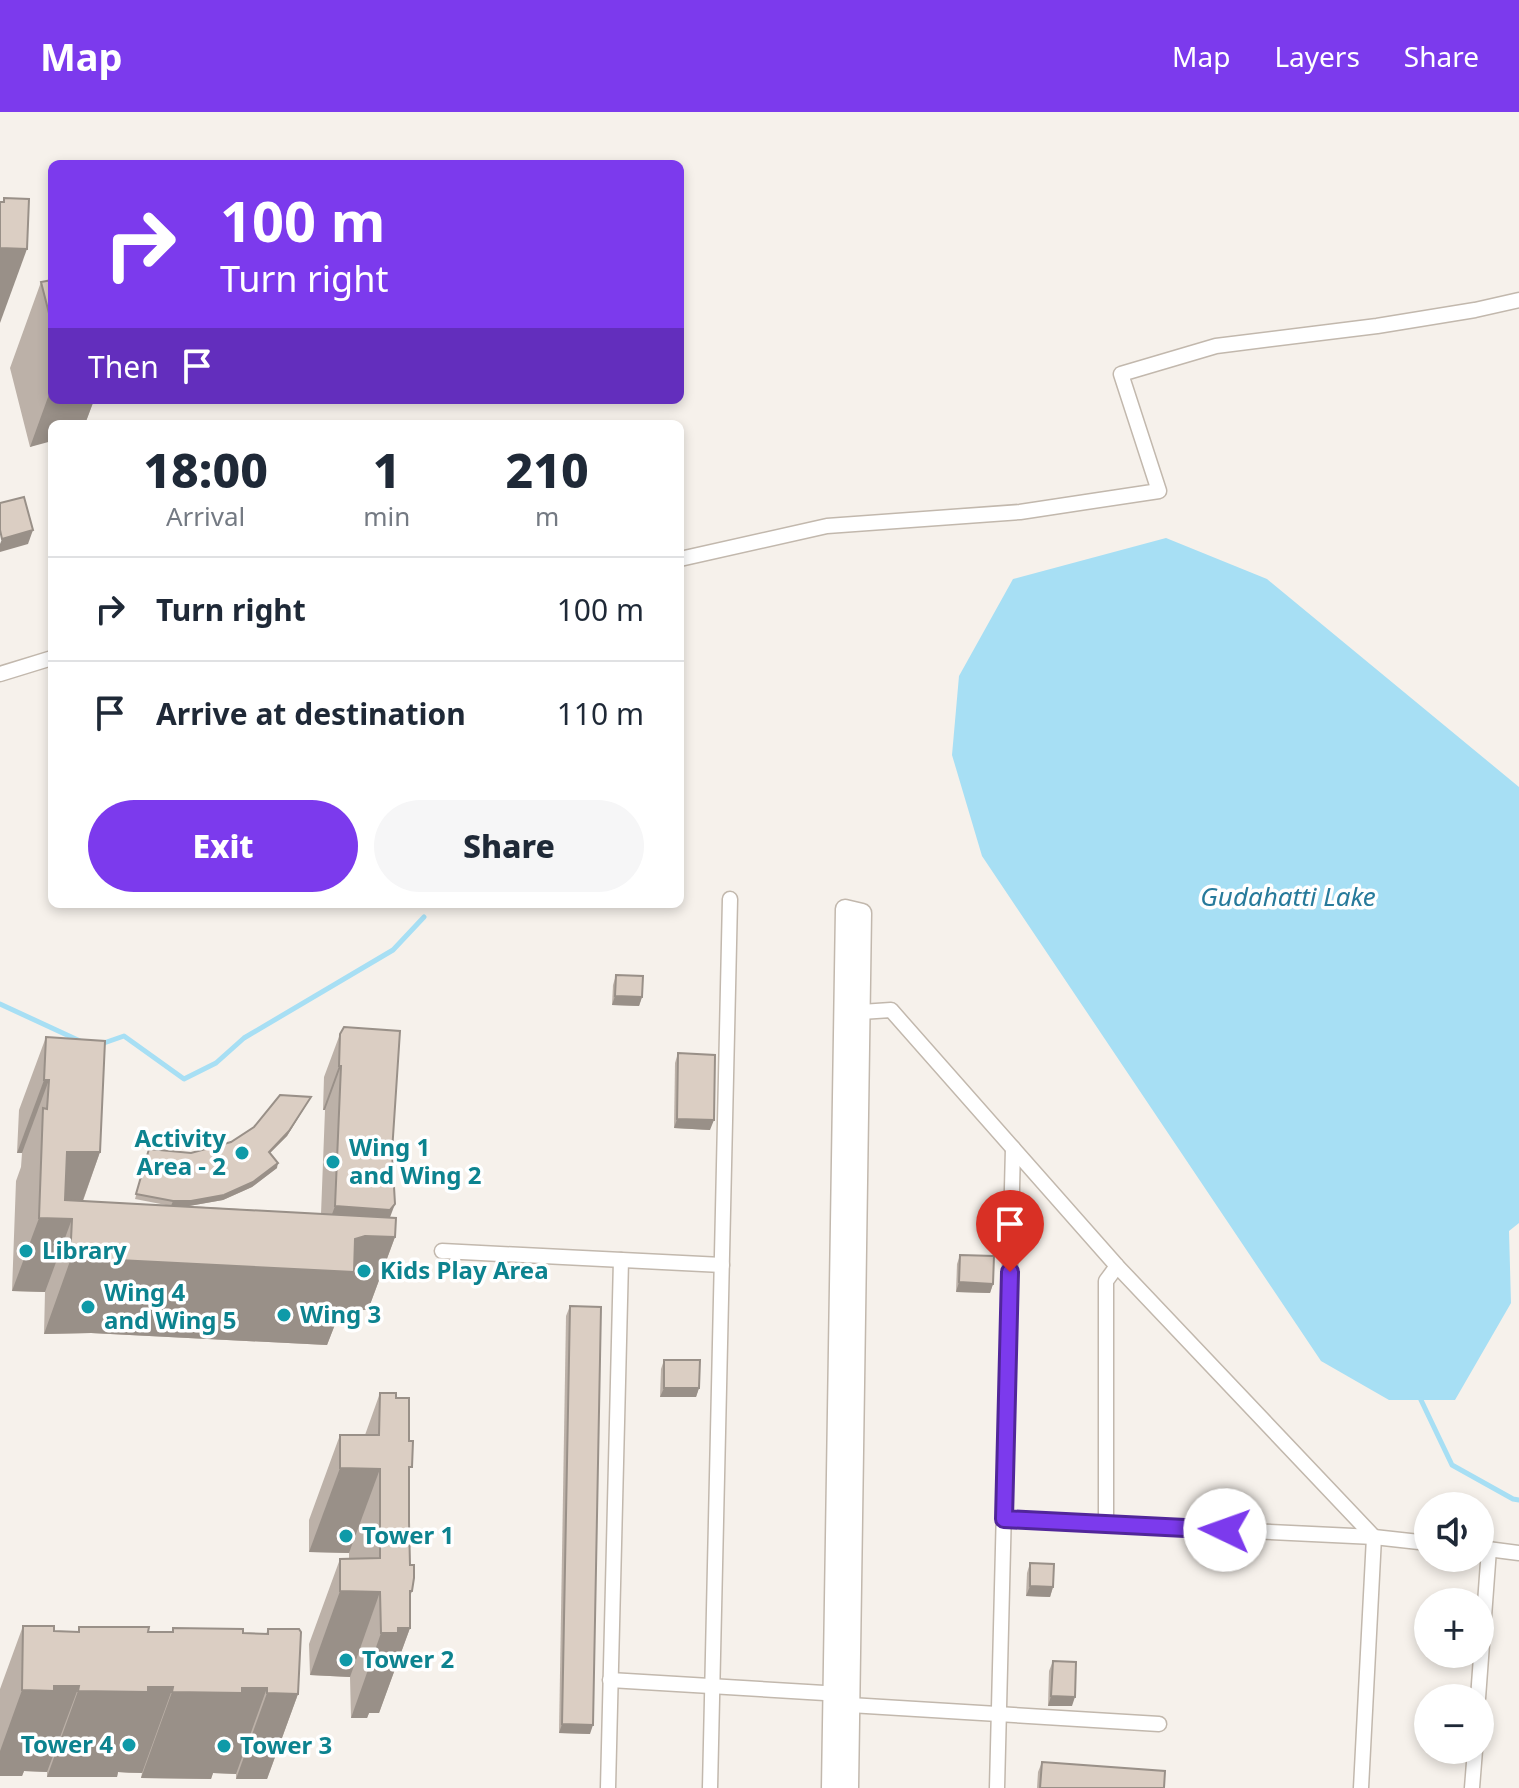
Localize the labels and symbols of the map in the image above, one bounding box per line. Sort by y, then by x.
water label: Gudahatti Lake [1200,878,1376,914]
place label: Activity Area - 2 [134,1121,226,1182]
place label: Wing 1 and Wing 2 [349,1130,482,1191]
marker: Activity Area - 2 [233,1144,251,1162]
marker: Wing 1 and Wing 2 [324,1153,342,1171]
pin [976,1190,1044,1272]
place label: Library [42,1233,127,1266]
marker: Library [17,1242,35,1260]
place label: Kids Play Area [380,1253,549,1286]
marker: Kids Play Area [355,1262,373,1280]
place label: Wing 4 and Wing 5 [104,1275,237,1336]
place label: Wing 3 [300,1297,381,1330]
marker: Wing 4 and Wing 5 [79,1298,97,1316]
marker: Wing 3 [275,1306,293,1324]
position arrow [1183,1488,1267,1572]
place label: Tower 1 [362,1518,454,1551]
marker: Tower 1 [337,1527,355,1545]
place label: Tower 2 [362,1642,454,1675]
marker: Tower 2 [337,1651,355,1669]
place label: Tower 4 [21,1727,113,1760]
place label: Tower 3 [240,1728,332,1761]
marker: Tower 4 [120,1736,138,1754]
marker: Tower 3 [215,1737,233,1755]

